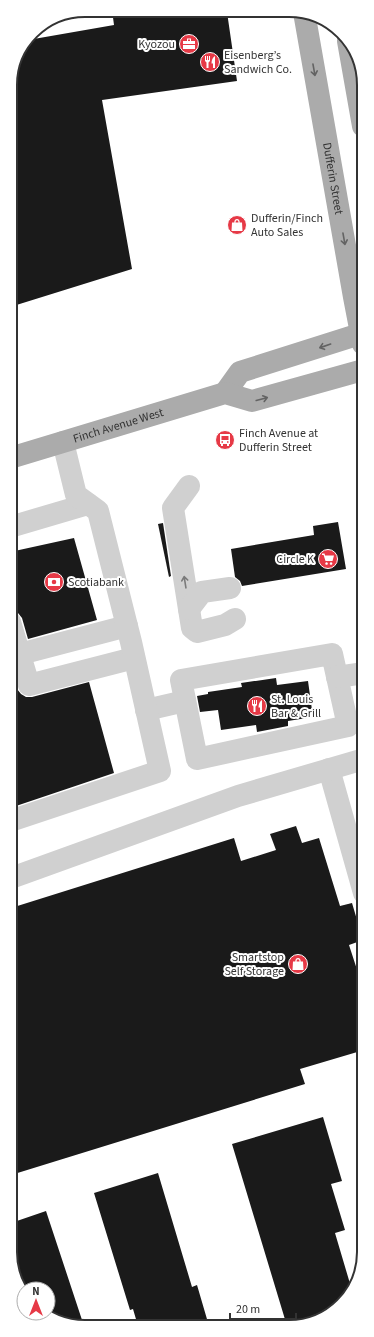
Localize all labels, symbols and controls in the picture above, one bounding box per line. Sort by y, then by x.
office icon: Kyozou [178,33,200,55]
place label: Kyozou [138,36,175,53]
place label: Eisenberg’s Sandwich Co. [224,47,292,78]
restaurant icon: Eisenberg’s Sandwich Co. [199,51,221,73]
one-way arrow [310,63,318,76]
street label: Dufferin Street [319,141,348,216]
place label: Dufferin/Finch Auto Sales [251,210,323,241]
shop icon: Dufferin/Finch Auto Sales [226,214,248,236]
one-way arrow [340,233,348,246]
one-way arrow [318,343,331,350]
one-way arrow [256,394,269,402]
street label: Finch Avenue West [71,404,165,447]
place label: Finch Avenue at Dufferin Street [239,425,318,456]
bus stop icon: Finch Avenue at Dufferin Street [214,429,236,451]
supermarket icon: Circle K [317,548,339,570]
place label: Circle K [276,551,314,568]
bank icon: Scotiabank [43,571,65,593]
place label: Scotiabank [68,574,124,591]
one-way arrow [180,575,188,588]
place label: St. Louis Bar & Grill [271,691,321,722]
restaurant icon: St. Louis Bar & Grill [246,695,268,717]
place label: Smartstop Self Storage [224,949,284,980]
shop icon: Smartstop Self Storage [287,953,309,975]
north arrow [16,1281,56,1321]
text: N [32,1284,40,1299]
scale bar [230,1295,296,1321]
text: 20 m [236,1301,260,1318]

